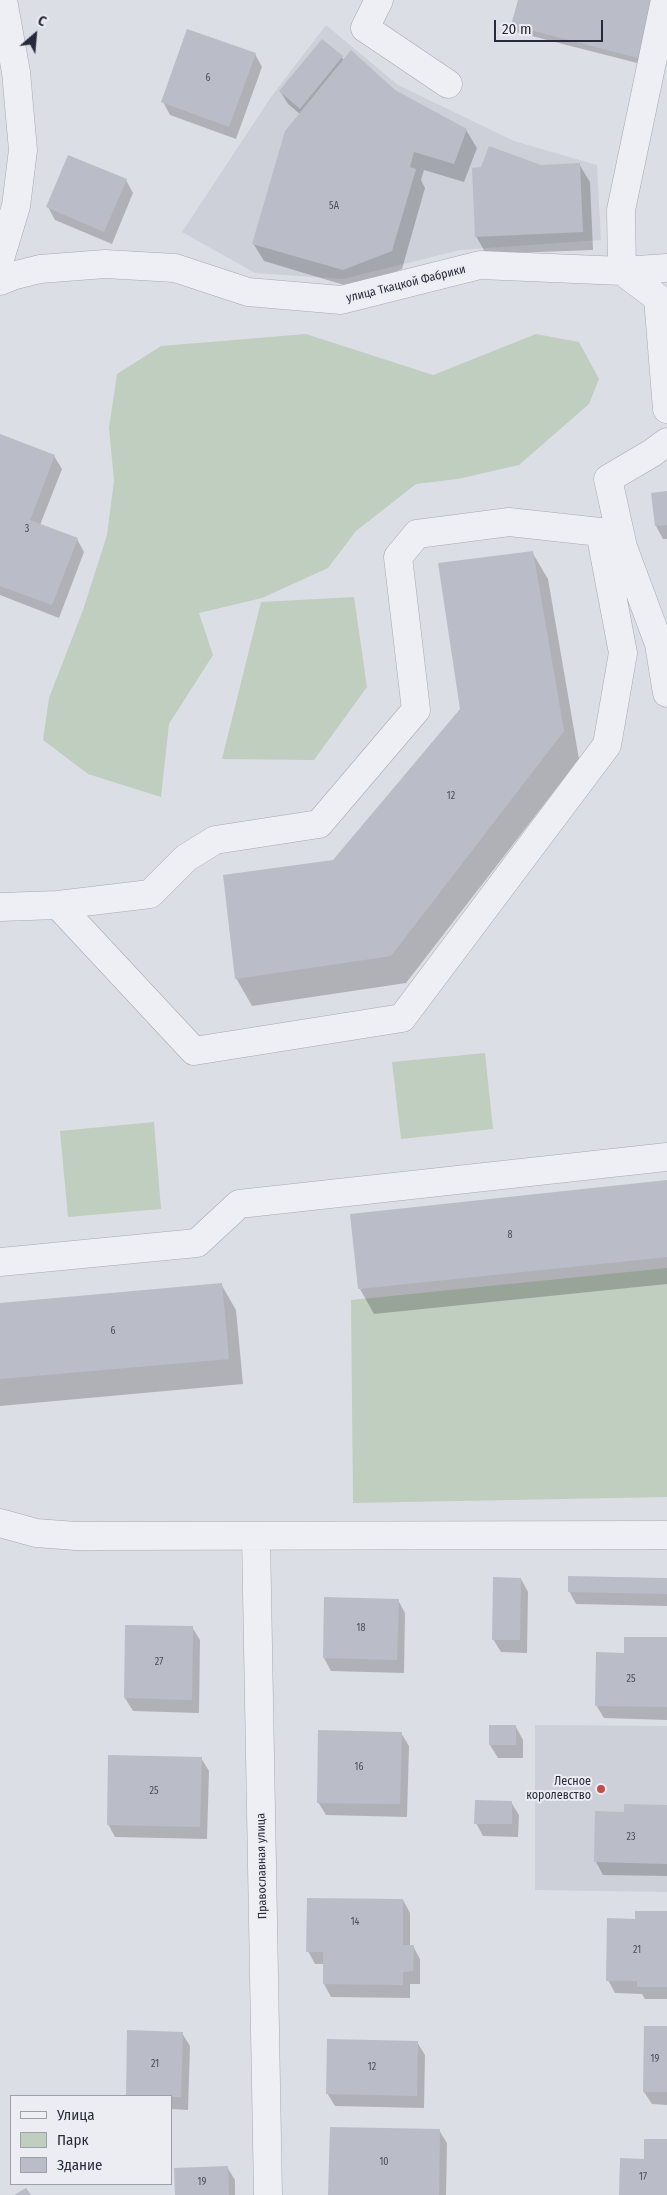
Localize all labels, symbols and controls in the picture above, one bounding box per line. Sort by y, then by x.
north arrow [10,10,60,60]
scale bar [497,10,606,42]
text: С [35,12,49,30]
text: 20 m [502,20,532,38]
house number: 6 [206,72,210,84]
house number: 5А [329,200,339,212]
street label: улица Ткацкой Фабрики [345,262,467,306]
house number: 3 [25,523,29,535]
house number: 12 [447,790,455,802]
house number: 8 [508,1229,512,1241]
house number: 6 [111,1325,115,1337]
house number: 18 [357,1622,365,1634]
house number: 27 [155,1656,163,1668]
house number: 25 [627,1673,635,1685]
house number: 16 [355,1761,363,1773]
place label: Лесное королевство [526,1775,591,1803]
marker: Лесное королевство [595,1783,607,1795]
house number: 25 [150,1785,158,1797]
street label: Православная улица [254,1813,270,1919]
house number: 23 [627,1831,635,1843]
house number: 14 [351,1916,359,1928]
house number: 21 [633,1944,641,1956]
house number: 19 [651,2053,659,2065]
house number: 21 [151,2058,159,2070]
house number: 12 [368,2061,376,2073]
legend [10,2095,172,2185]
text: Улица [57,2106,95,2124]
text: Парк [57,2131,88,2149]
text: Здание [57,2156,103,2174]
house number: 10 [379,2156,389,2168]
house number: 17 [639,2171,647,2183]
house number: 19 [198,2176,206,2188]

